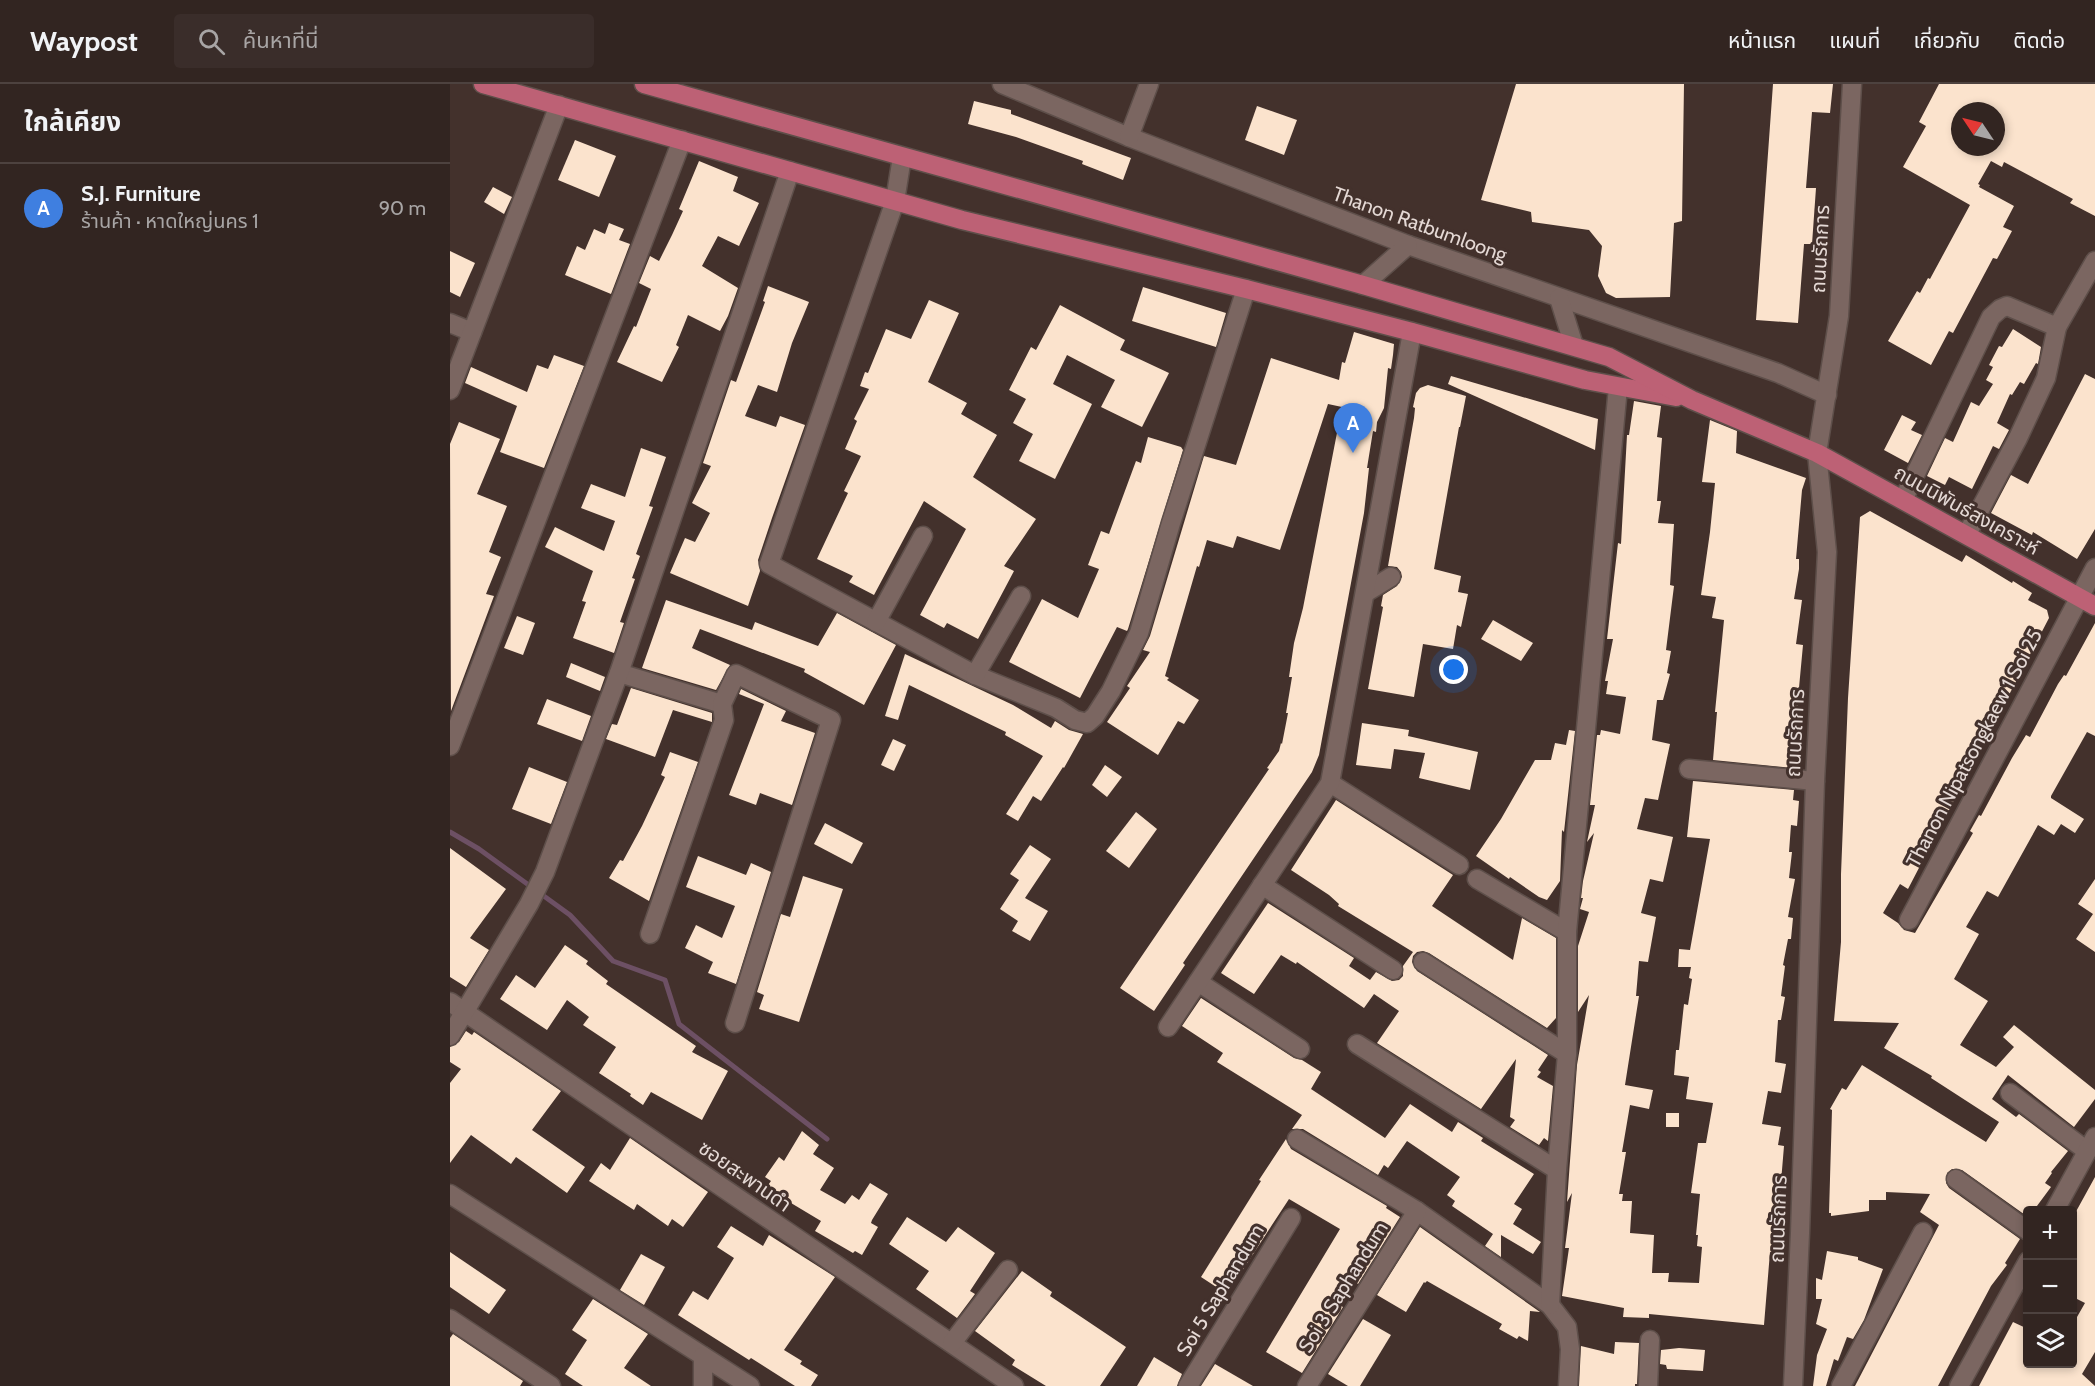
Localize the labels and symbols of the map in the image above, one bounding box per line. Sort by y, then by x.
north arrow [1951,102,2005,156]
street label: Thanon Ratbumloong [1330,181,1511,267]
street label: ถนนรัถการ [1806,204,1834,294]
pin: A [1334,404,1372,453]
street label: ถนนนิพันธ์สงเคราะห์ [1890,460,2044,560]
street label: Thanon Nipatsongkaew 1 Soi 25 [1901,625,2047,871]
your location [1439,655,1468,684]
street label: ถนนรัถการ [1781,688,1809,778]
street label: ซอยสะพานดำ [694,1135,796,1217]
street label: ถนนรัถการ [1764,1174,1792,1264]
street label: Soi 3 Saphandum [1293,1217,1393,1357]
street label: Soi 5 Saphandum [1171,1220,1269,1360]

